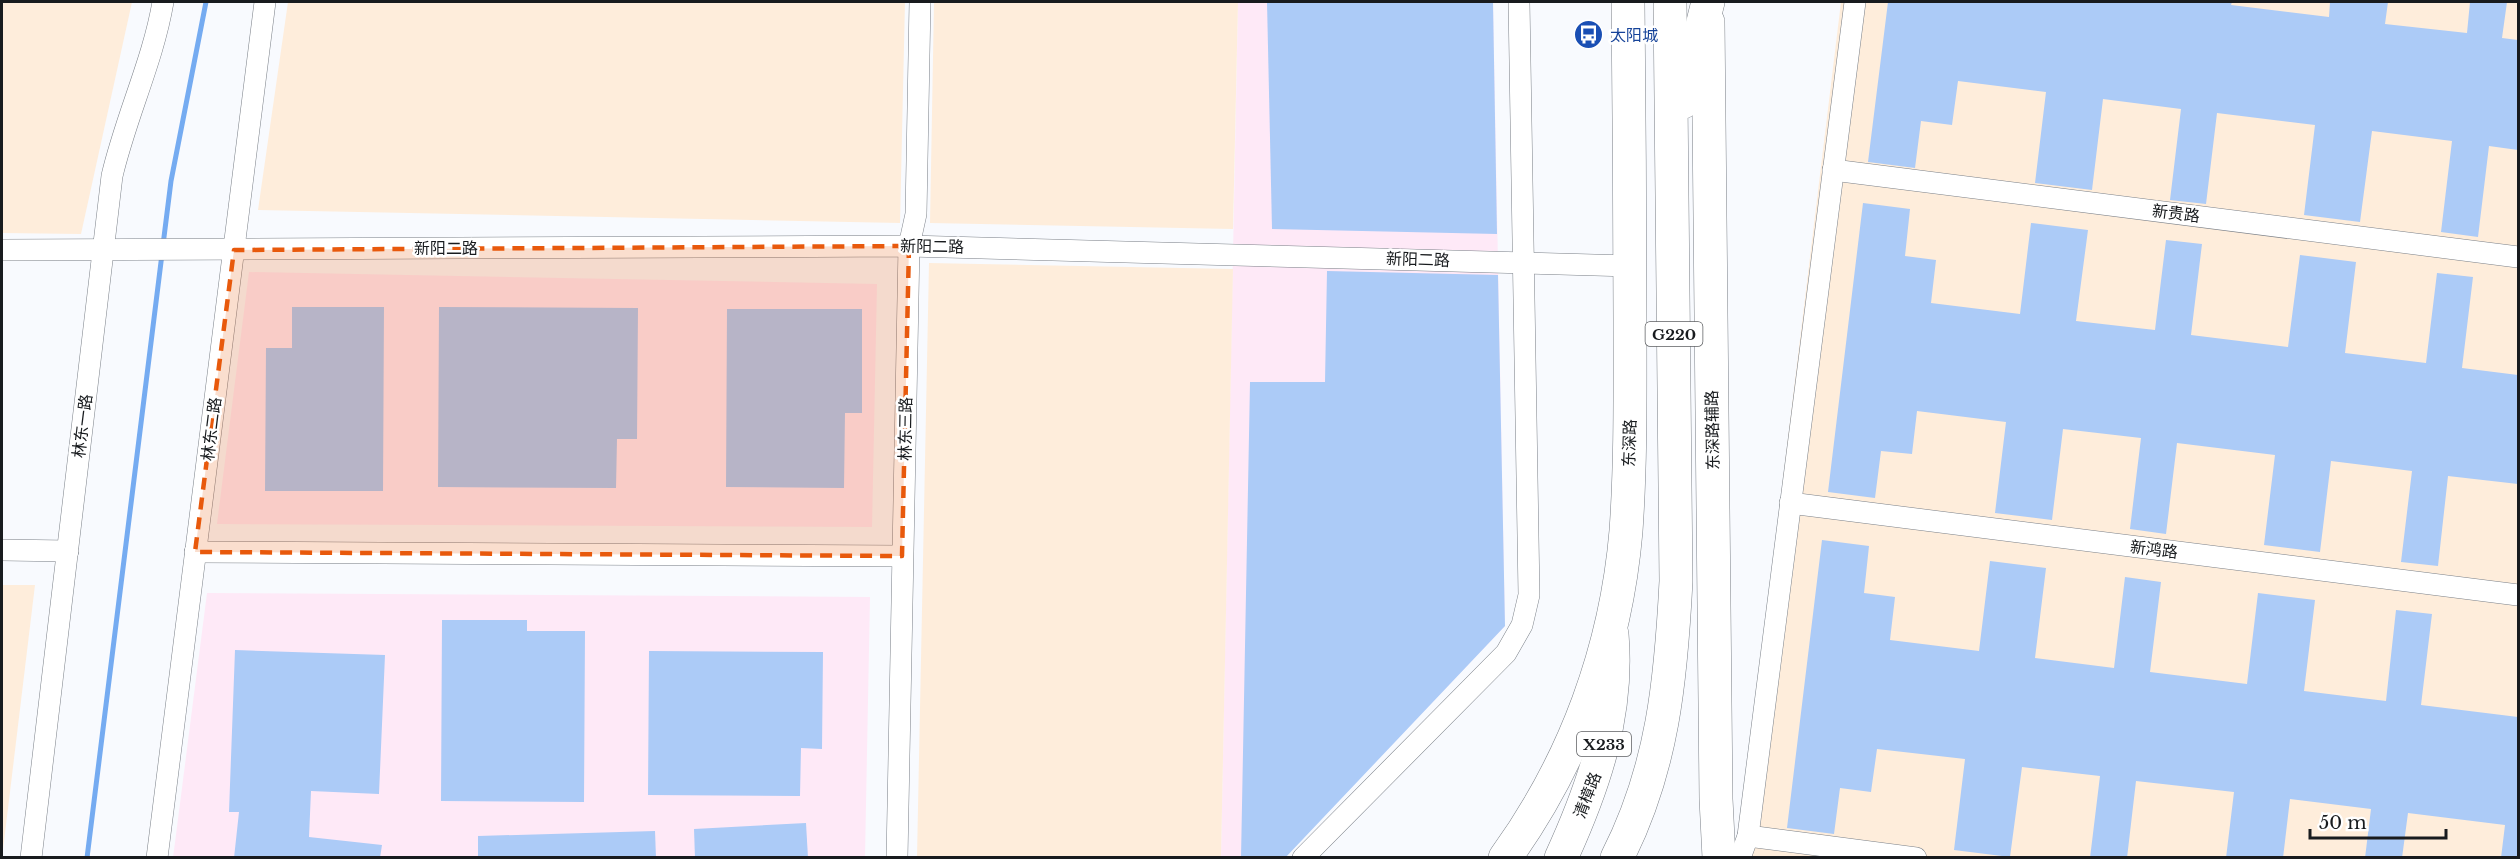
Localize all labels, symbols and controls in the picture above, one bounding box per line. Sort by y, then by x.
bus stop icon: 太阳城 [1573,19,1605,51]
place label: 太阳城 [1610,25,1658,45]
street label: 新贵路 [2151,200,2201,226]
street label: 新阳二路 [900,235,964,257]
street label: 新阳二路 [414,238,478,258]
street label: 新阳二路 [1386,248,1450,270]
road number: G220 [1646,322,1702,346]
street label: 东深路辅路 [1701,390,1723,470]
street label: 林东一路 [68,393,96,459]
street label: 林东二路 [197,396,225,462]
street label: 林东三路 [894,397,916,461]
street label: 东深路 [1618,419,1640,467]
street label: 新鸿路 [2129,536,2179,562]
road number: X233 [1577,732,1631,756]
street label: 清樟路 [1569,769,1605,821]
scale bar [2310,802,2446,840]
text: 50 m [2319,812,2367,834]

